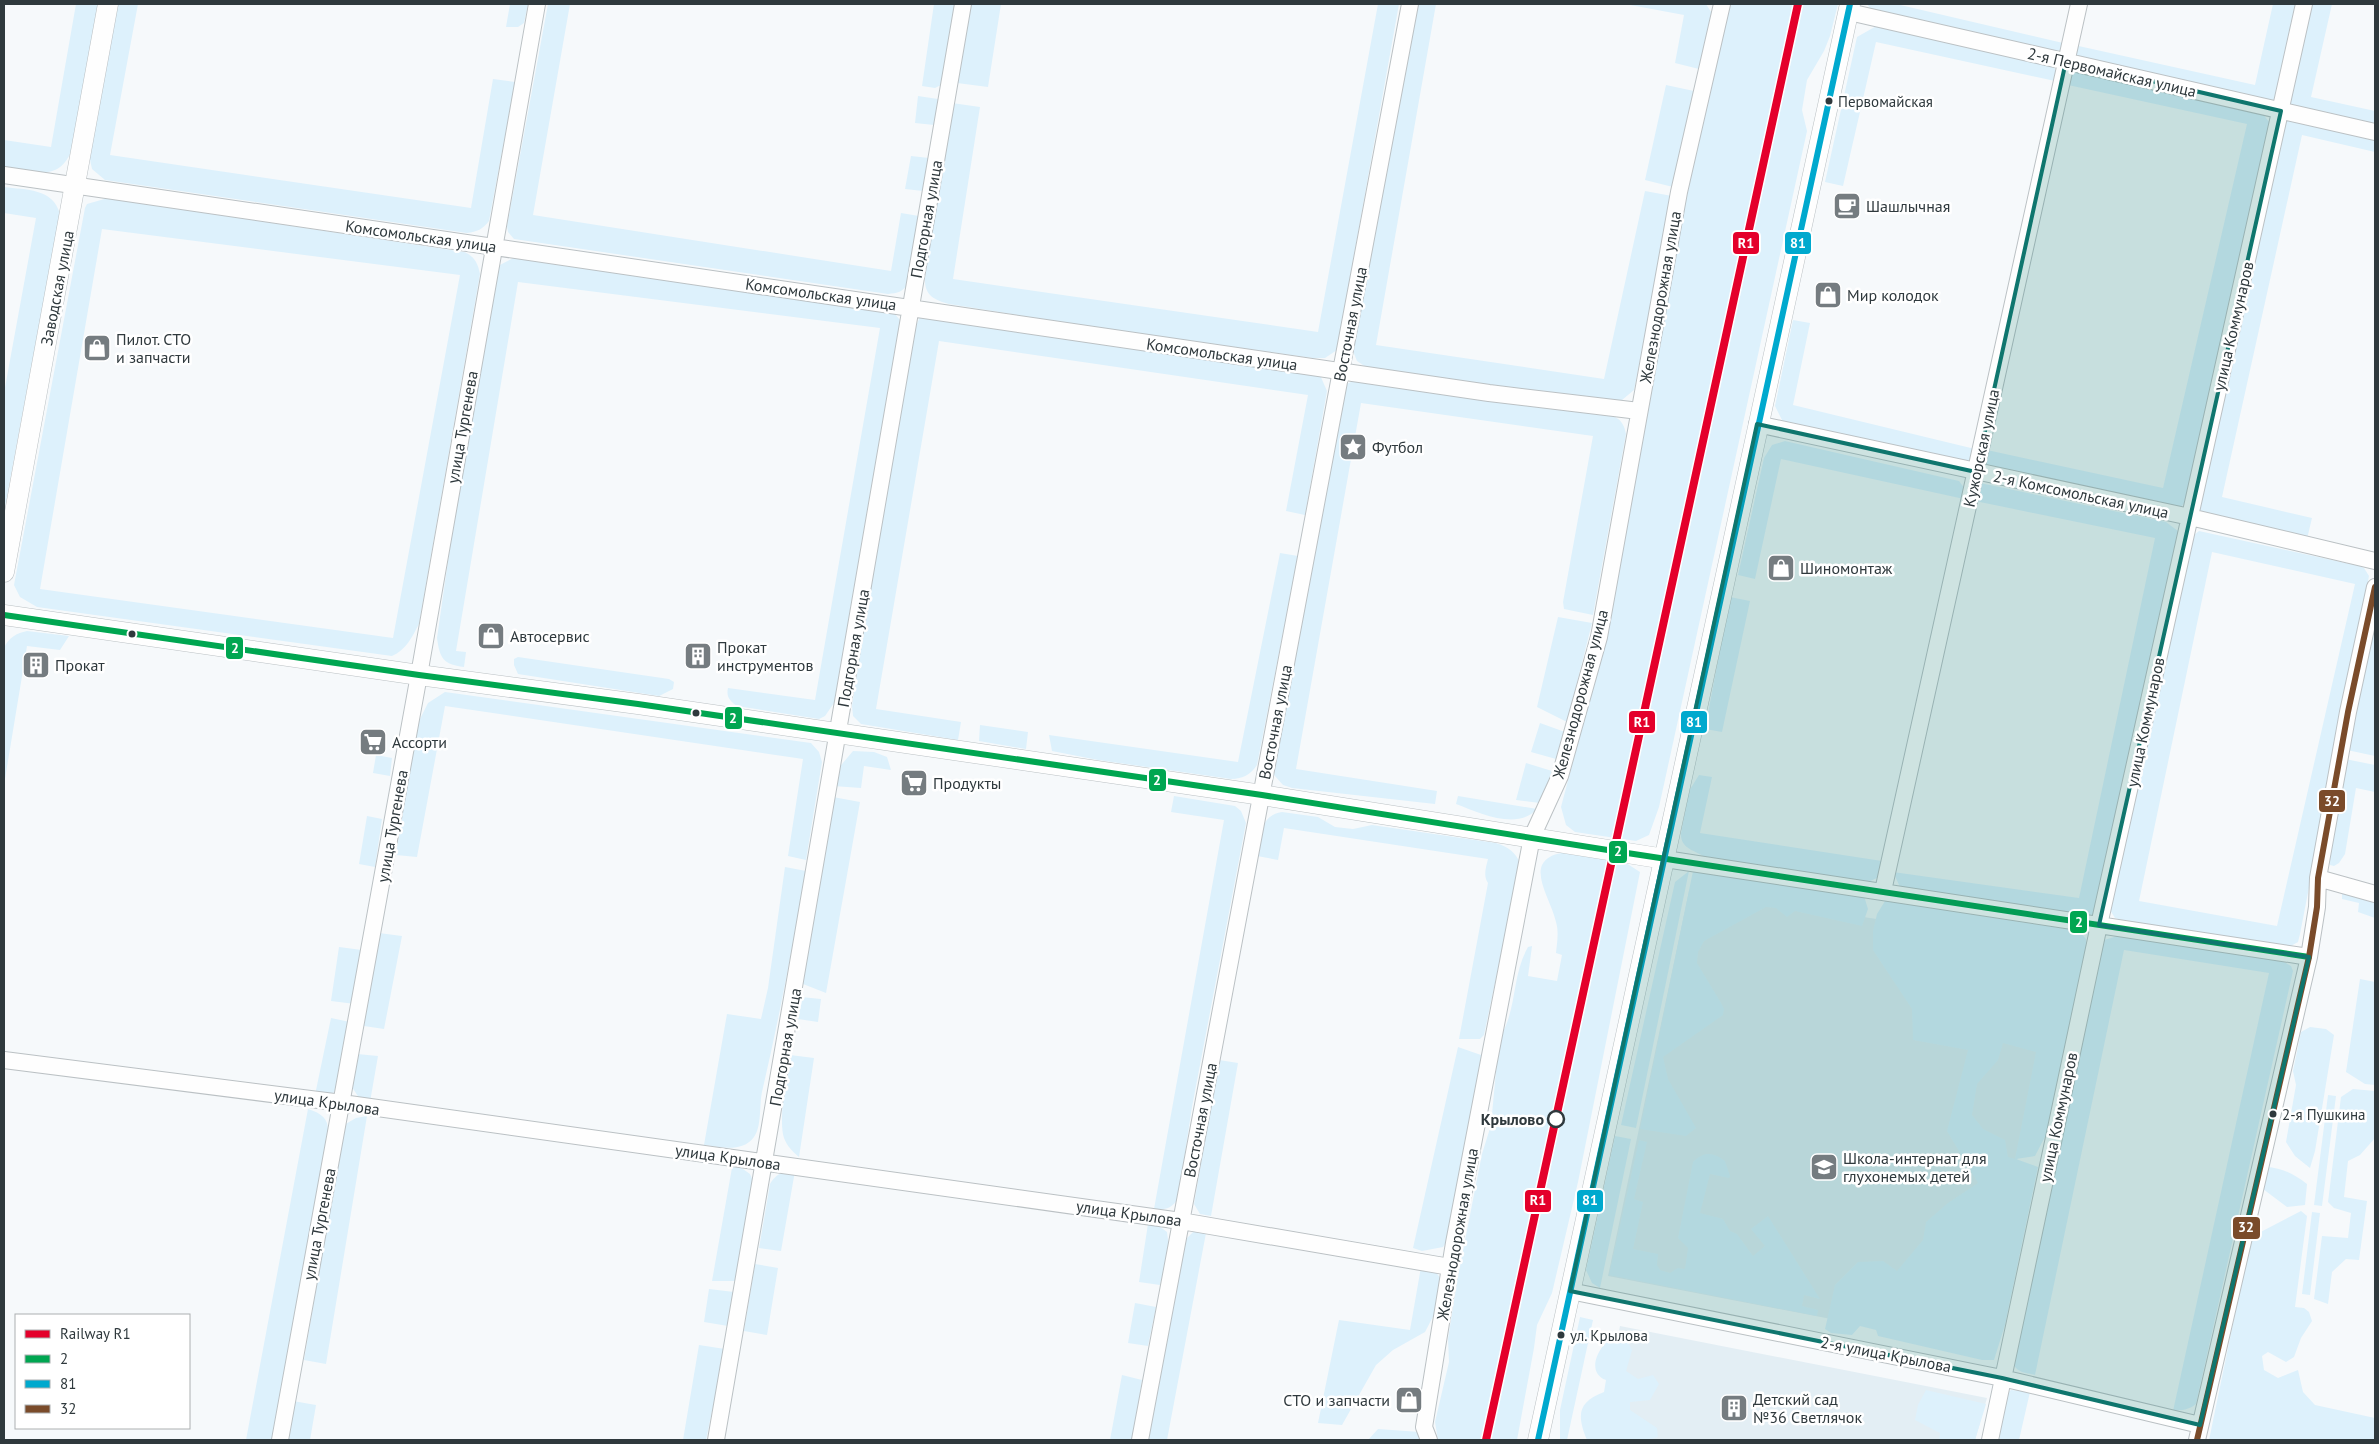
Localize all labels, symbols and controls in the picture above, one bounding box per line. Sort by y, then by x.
street label: 2-я Первомайская улица [2026,43,2198,101]
place label: Первомайская [1838,92,1933,111]
marker: Первомайская [1824,96,1834,106]
street label: Подгорная улица [906,158,946,280]
cafe icon: Шашлычная [1832,191,1862,221]
place label: Шашлычная [1866,196,1950,216]
street label: Железнодорожная улица [1635,209,1685,386]
street label: Комсомольская улица [344,215,498,257]
street label: Заводская улица [36,229,78,347]
line badge: R1 [1732,231,1760,255]
line badge: 81 [1784,231,1812,255]
text: R1 [1738,234,1754,252]
text: 81 [1790,234,1806,252]
street label: улица Коммунаров [2208,259,2258,393]
street label: Восточная улица [1329,265,1371,383]
street label: Комсомольская улица [744,273,898,315]
shop icon: Мир колодок [1813,280,1843,310]
place label: Мир колодок [1847,285,1939,305]
place label: Пилот. СТО и запчасти [116,329,191,367]
shop icon: Пилот. СТО и запчасти [82,333,112,363]
street label: Комсомольская улица [1145,333,1299,375]
street label: улица Тургенева [442,369,482,485]
street label: Кужорская улица [1959,387,2003,509]
place icon: Футбол [1338,432,1368,462]
place label: Футбол [1372,437,1423,457]
street label: 2-я Комсомольская улица [1991,466,2171,522]
shop icon: Шиномонтаж [1766,553,1796,583]
place label: Шиномонтаж [1800,558,1893,578]
street label: Подгорная улица [833,587,873,709]
street label: Железнодорожная улица [1547,607,1612,782]
shop icon: Автосервис [476,621,506,651]
place label: Автосервис [510,626,590,646]
unlabelled marker [127,629,137,639]
line badge: 2 [225,636,244,660]
place label: Прокат инструментов [717,637,813,675]
text: 2 [231,639,239,657]
building icon: Прокат инструментов [683,641,713,671]
building icon: Прокат [21,650,51,680]
place label: Прокат [55,655,105,675]
street label: улица Коммунаров [2121,655,2169,789]
street label: Восточная улица [1254,663,1296,781]
line badge: 2 [724,706,743,730]
unlabelled marker [691,708,701,718]
text: 2 [729,709,737,727]
line badge: R1 [1628,710,1656,734]
line badge: 81 [1680,710,1708,734]
text: R1 [1634,713,1650,731]
text: 81 [1686,713,1702,731]
supermarket icon: Ассорти [358,727,388,757]
place label: Ассорти [392,732,447,752]
street label: улица Тургенева [372,768,412,884]
supermarket icon: Продукты [899,768,929,798]
line badge: 2 [1148,768,1167,792]
text: 2 [1153,771,1161,789]
place label: Продукты [933,773,1001,793]
line badge: 32 [2318,789,2346,813]
text: 32 [2324,792,2340,810]
line badge: 2 [1608,840,1628,864]
text: 2 [1614,842,1622,860]
line badge: 2 [2069,910,2088,934]
text: 2 [2075,913,2083,931]
street label: Подгорная улица [765,986,805,1108]
street label: улица Коммунаров [2034,1050,2082,1184]
street label: Восточная улица [1179,1061,1221,1179]
street label: улица Крылова [273,1085,381,1119]
place label: 2-я Пушкина [2282,1105,2366,1124]
place label: Крылово [1481,1109,1544,1129]
marker: 2-я Пушкина [2268,1109,2278,1119]
marker: Крылово [1547,1110,1565,1128]
street label: улица Крылова [674,1140,782,1174]
street label: Железнодорожная улица [1432,1146,1482,1323]
place label: Школа-интернат для глухонемых детей [1843,1148,1987,1186]
school or university icon: Школа-интернат для глухонемых детей [1809,1152,1839,1182]
street label: улица Тургенева [298,1166,340,1282]
line badge: R1 [1524,1189,1552,1213]
line badge: 81 [1576,1189,1604,1213]
text: R1 [1530,1191,1546,1209]
text: 81 [1582,1191,1598,1209]
street label: улица Крылова [1075,1196,1183,1230]
line badge: 32 [2232,1216,2261,1240]
text: 32 [2238,1218,2254,1236]
legend [15,1314,190,1429]
text: Railway R1 [60,1324,131,1343]
place label: ул. Крылова [1570,1326,1648,1345]
marker: ул. Крылова [1556,1330,1566,1340]
street label: 2-я улица Крылова [1819,1332,1953,1376]
text: 2 [60,1349,68,1368]
text: 81 [60,1374,76,1393]
shop icon: СТО и запчасти [1394,1385,1424,1415]
place label: Детский сад №36 Светлячок [1753,1389,1862,1427]
place label: СТО и запчасти [1283,1390,1390,1410]
building icon: Детский сад №36 Светлячок [1719,1393,1749,1423]
text: 32 [60,1399,76,1418]

